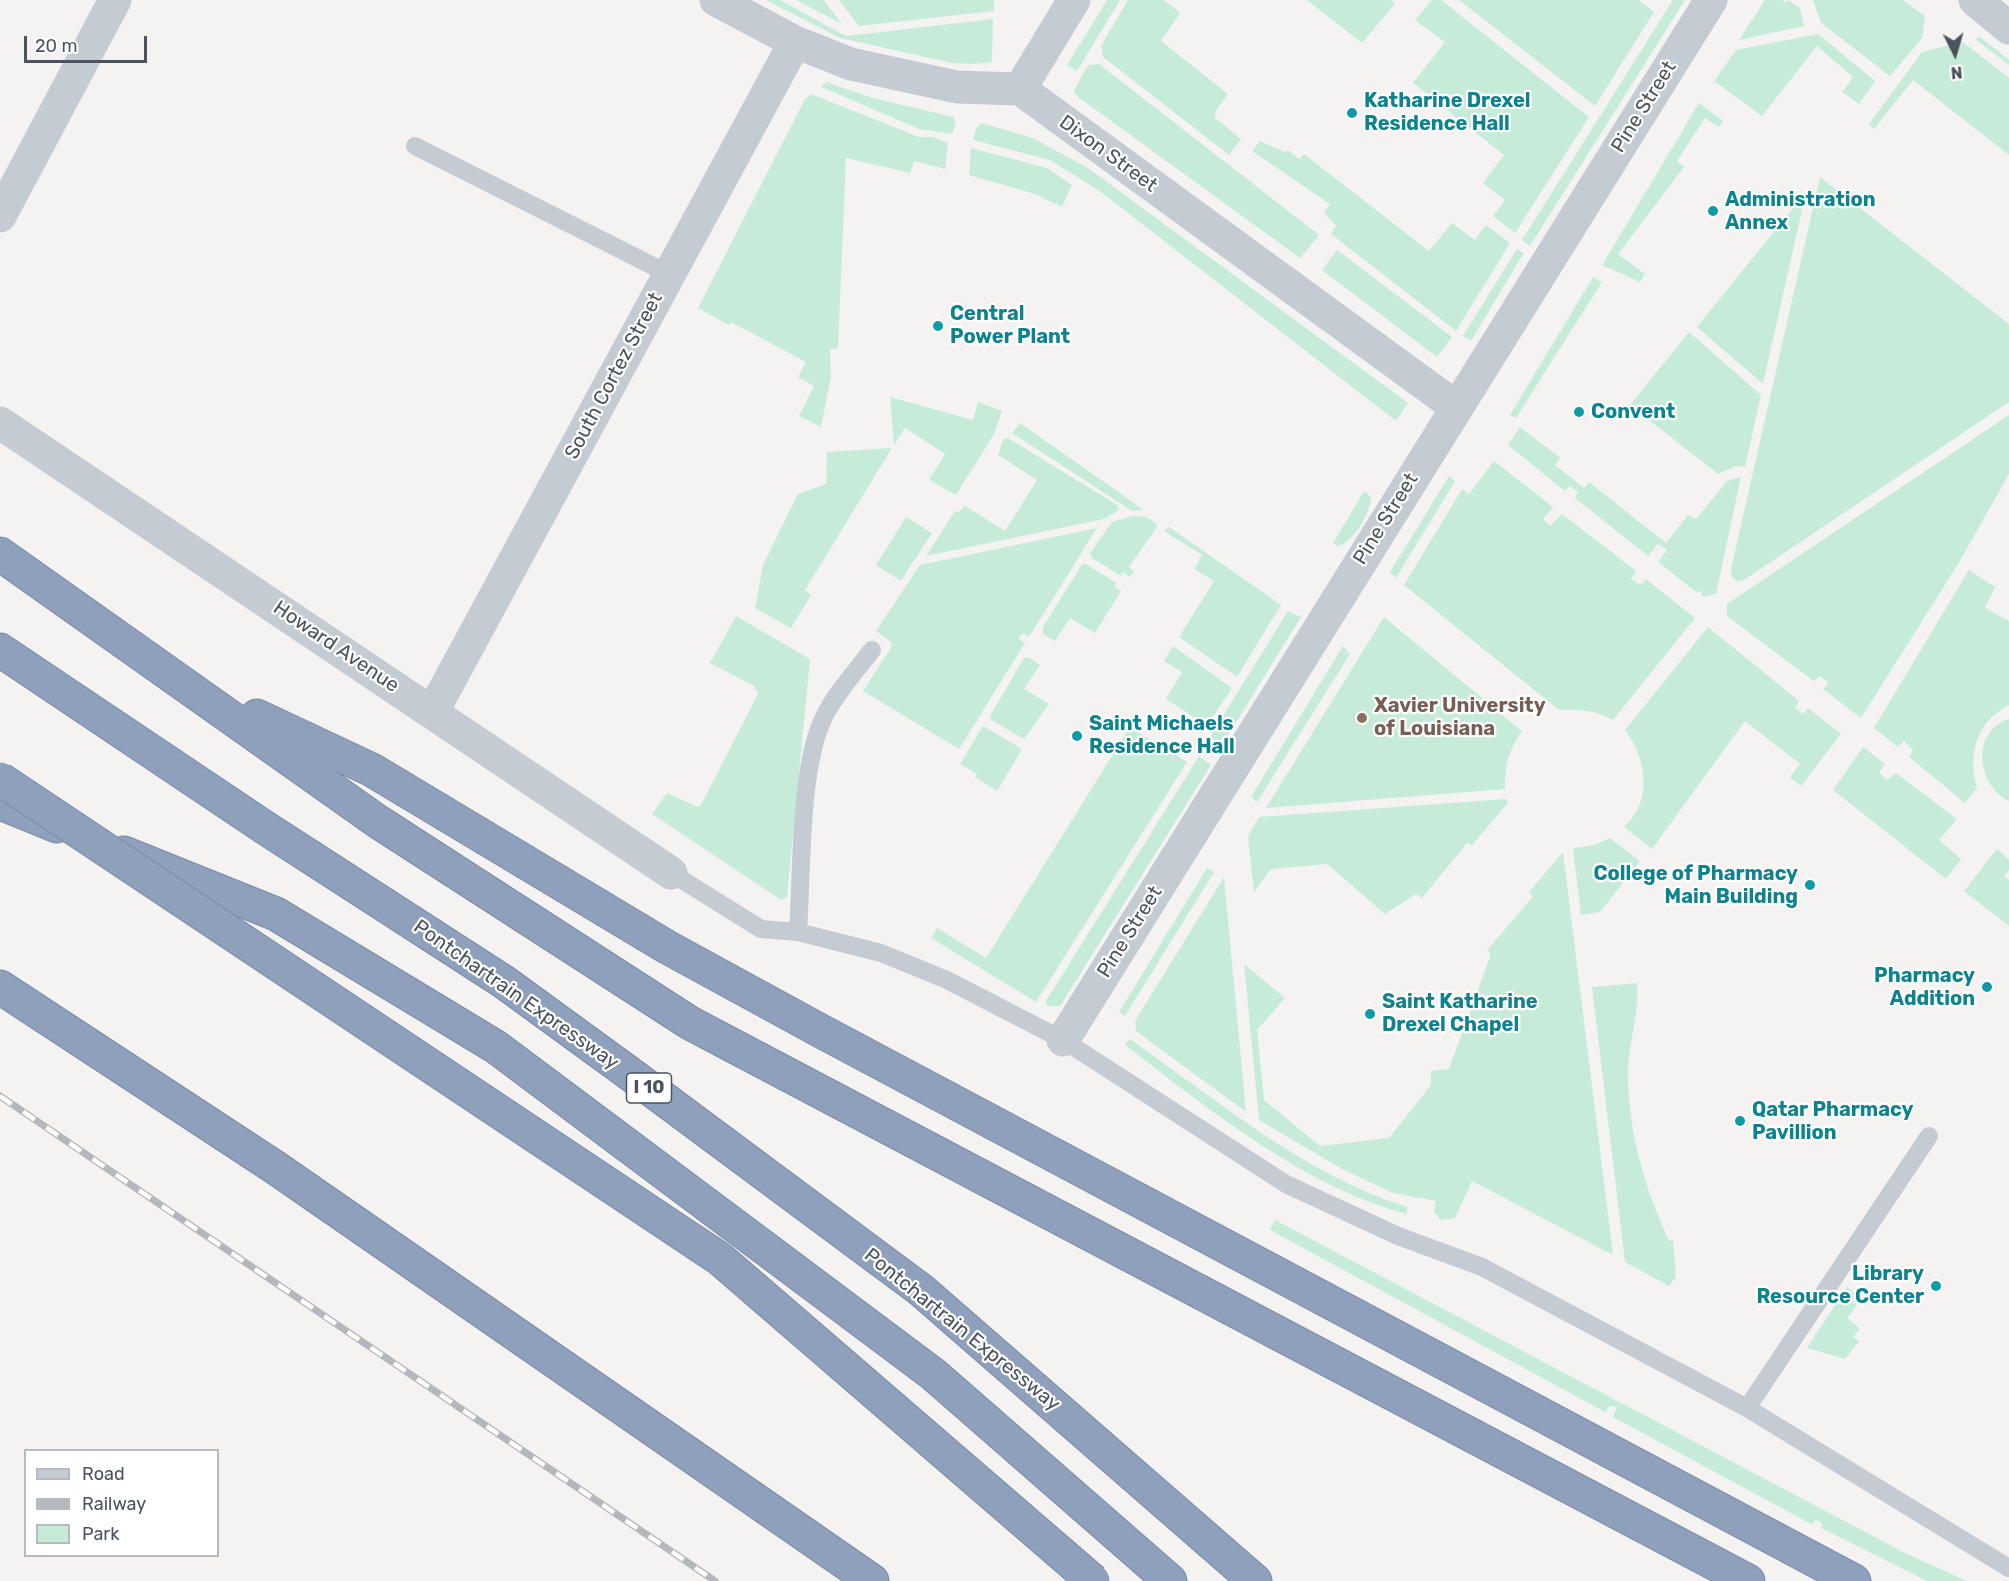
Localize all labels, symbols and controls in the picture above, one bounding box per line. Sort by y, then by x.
scale bar [27,24,150,62]
north arrow [1925,24,1985,84]
text: 20 m [35,35,77,57]
street label: Pine Street [1606,57,1682,157]
text: N [1950,62,1963,82]
place label: Katharine Drexel Residence Hall [1364,89,1531,136]
marker: Katharine Drexel Residence Hall [1345,106,1359,120]
street label: Dixon Street [1054,110,1162,198]
place label: Administration Annex [1725,188,1876,235]
marker: Administration Annex [1706,204,1720,218]
street label: South Cortez Street [560,289,668,463]
place label: Central Power Plant [950,302,1070,349]
marker: Central Power Plant [931,319,945,333]
place label: Convent [1591,400,1675,424]
marker: Convent [1572,405,1586,419]
street label: Pine Street [1348,469,1424,569]
street label: Howard Avenue [269,596,403,698]
place label: Xavier University of Louisiana [1374,694,1546,741]
marker: Xavier University of Louisiana [1355,711,1369,725]
place label: Saint Michaels Residence Hall [1089,712,1235,759]
marker: Saint Michaels Residence Hall [1070,729,1084,743]
place label: College of Pharmacy Main Building [1593,862,1798,909]
marker: College of Pharmacy Main Building [1803,878,1817,892]
street label: Pine Street [1092,882,1168,982]
street label: Pontchartrain Expressway [409,915,623,1075]
place label: Pharmacy Addition [1874,964,1975,1011]
marker: Pharmacy Addition [1980,980,1994,994]
place label: Saint Katharine Drexel Chapel [1382,990,1538,1037]
marker: Saint Katharine Drexel Chapel [1363,1007,1377,1021]
road number: I 10 [626,1073,672,1103]
place label: Qatar Pharmacy Pavillion [1752,1098,1913,1145]
marker: Qatar Pharmacy Pavillion [1733,1114,1747,1128]
street label: Pontchartrain Expressway [859,1244,1065,1416]
place label: Library Resource Center [1756,1262,1924,1309]
marker: Library Resource Center [1929,1279,1943,1293]
legend [24,1449,219,1557]
text: Road [82,1463,125,1485]
text: Railway [82,1493,146,1515]
text: Park [82,1523,119,1545]

